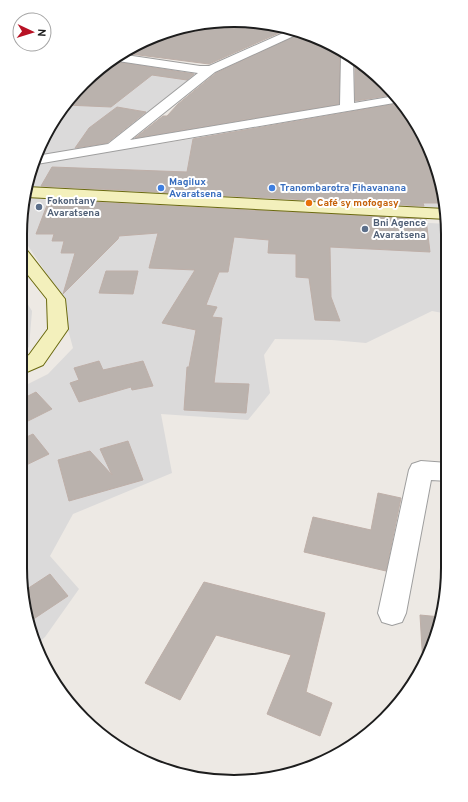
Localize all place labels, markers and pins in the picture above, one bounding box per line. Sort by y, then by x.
place label: Magilux Avaratsena [169,176,222,201]
place label: Tranombarotra Fihavanana [280,182,406,195]
marker: Magilux Avaratsena [156,183,166,193]
marker: Tranombarotra Fihavanana [267,183,277,193]
place label: Fokontany Avaratsena [47,195,100,220]
place label: Café sy mofogasy [317,197,399,210]
marker: Café sy mofogasy [304,198,314,208]
marker: Fokontany Avaratsena [34,202,44,212]
place label: Bni Agence Avaratsena [373,217,426,242]
marker: Bni Agence Avaratsena [360,224,370,234]

